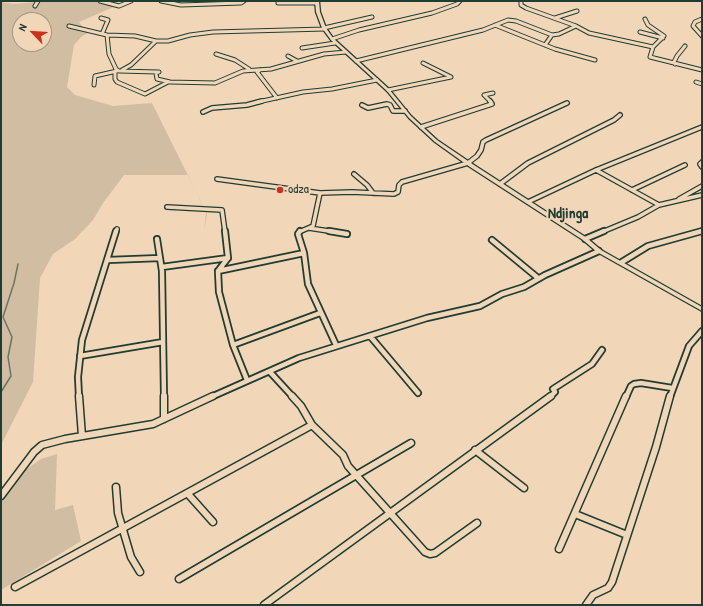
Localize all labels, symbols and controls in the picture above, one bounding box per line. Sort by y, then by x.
north arrow [12,12,52,52]
text: N [14,22,30,33]
place label: odza [288,182,309,198]
marker: odza [275,185,285,195]
district label: Ndjinga [548,205,588,223]

